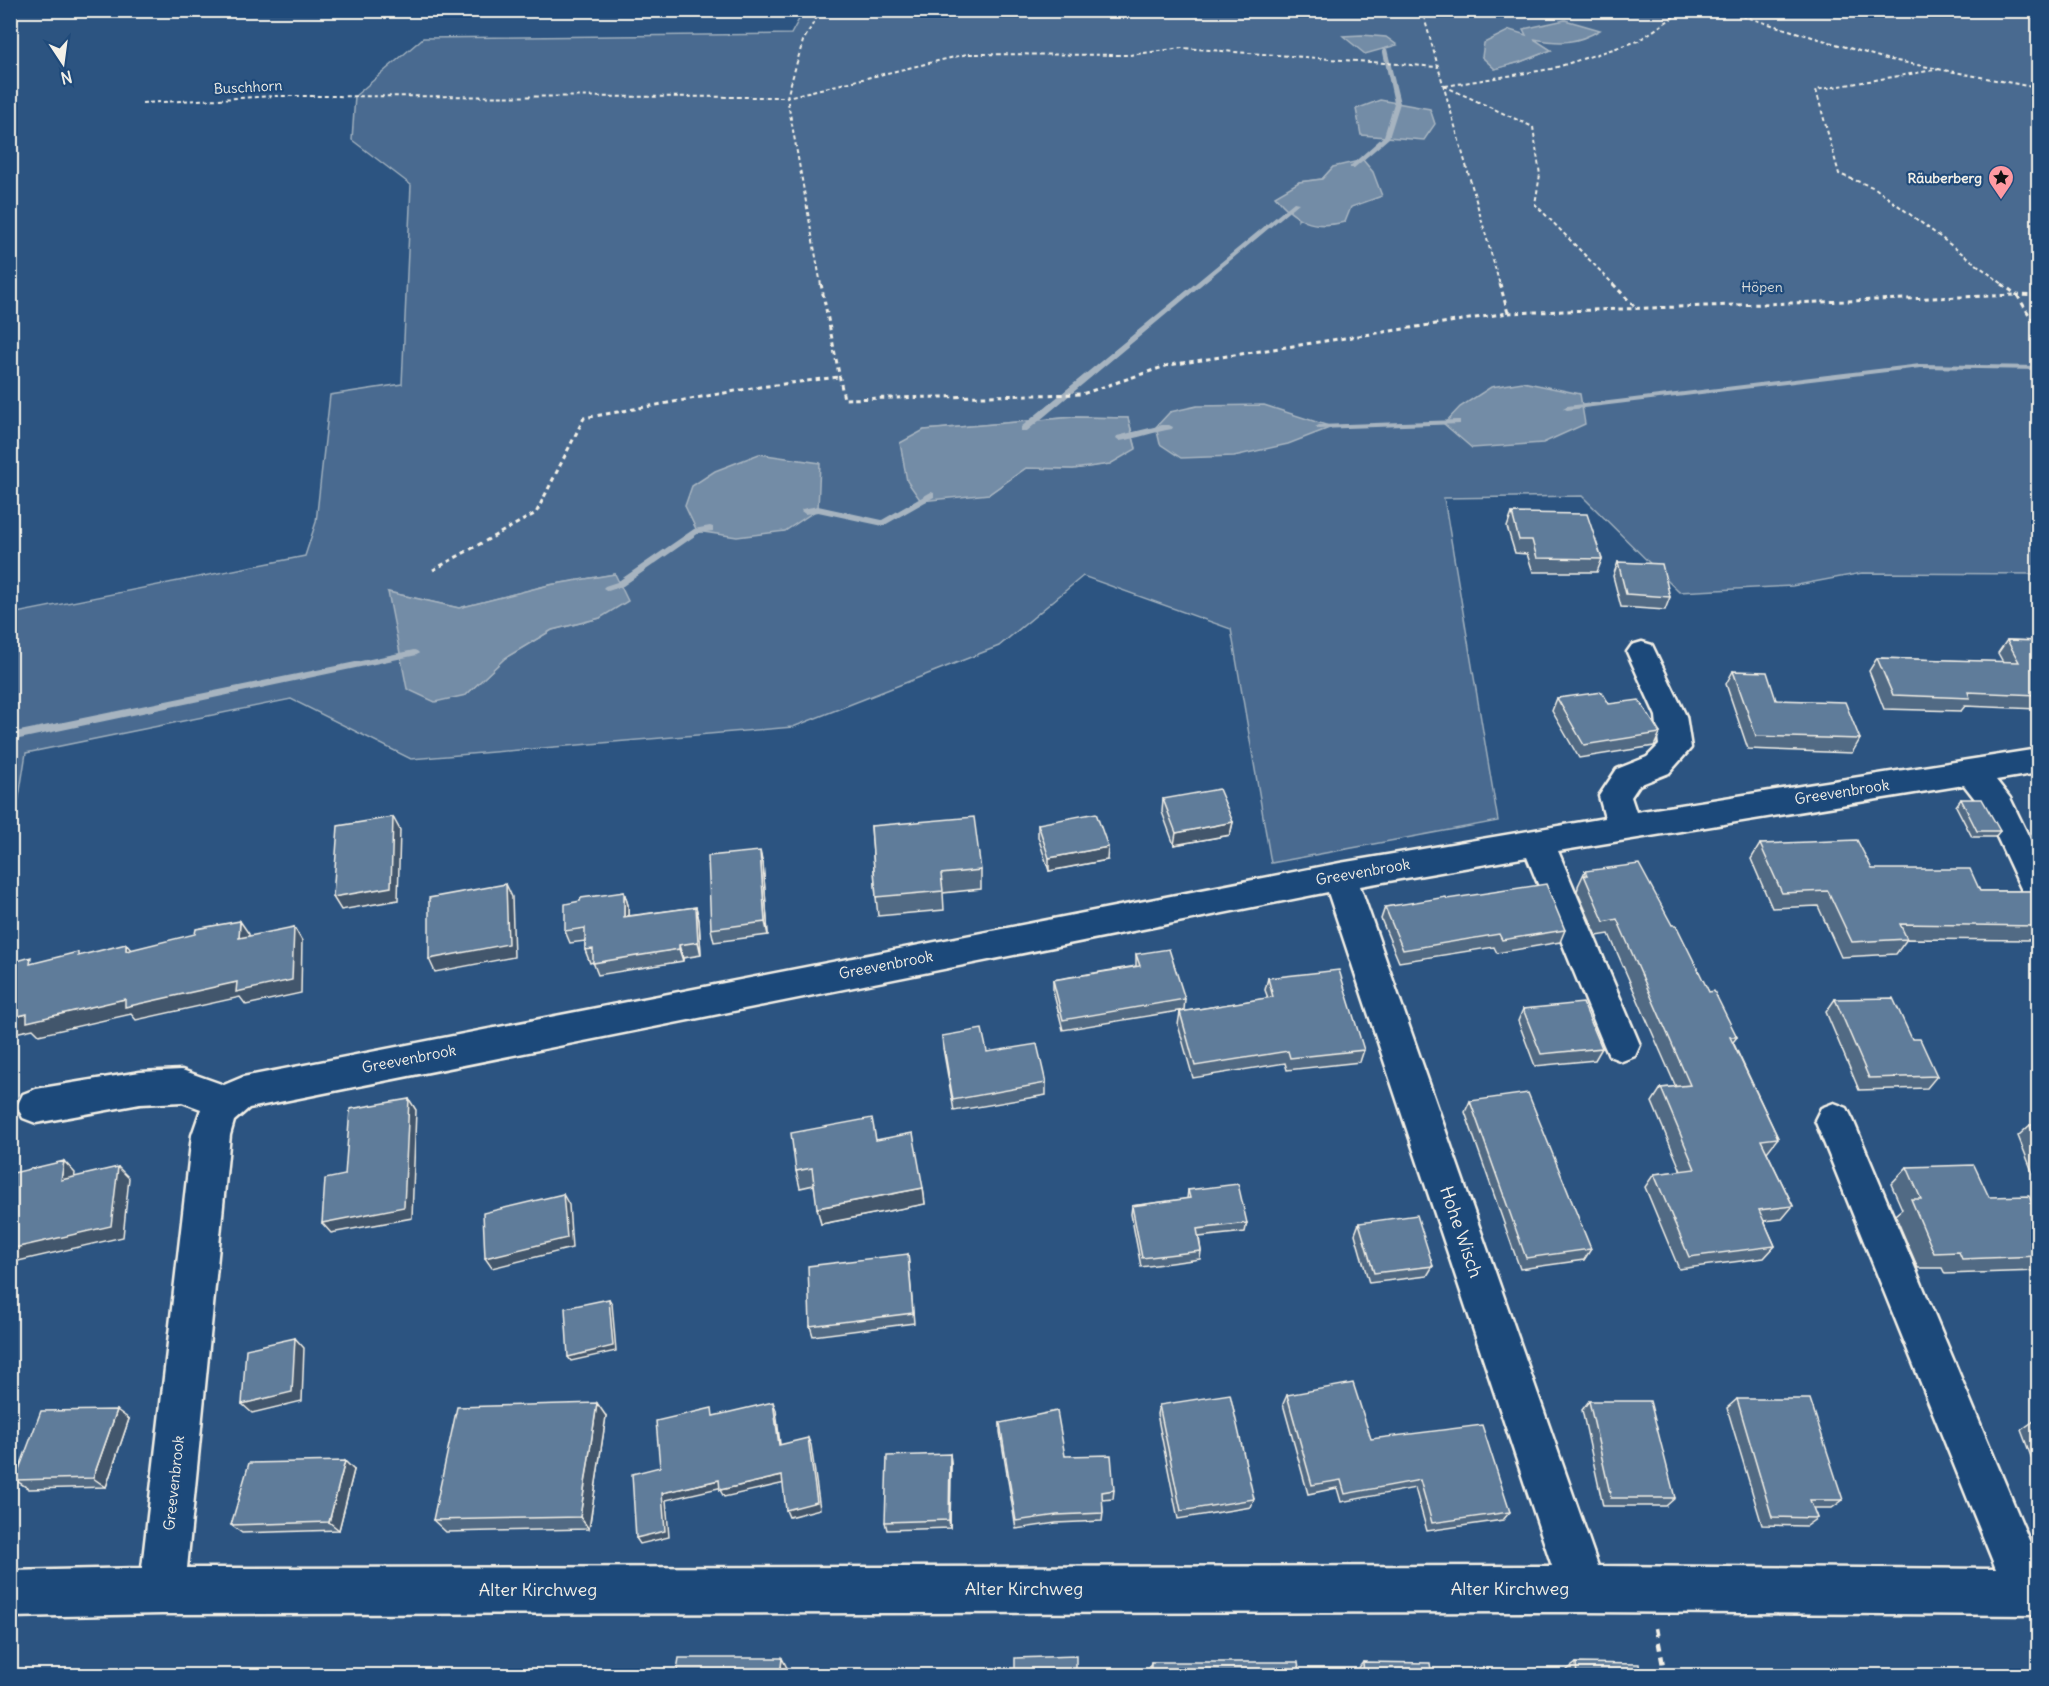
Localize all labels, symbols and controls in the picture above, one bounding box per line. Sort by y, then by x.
north arrow [33,33,93,93]
text: N [59,67,74,89]
street label: Buschhorn [213,76,283,98]
place icon: Räuberberg [1986,163,2016,201]
place label: Räuberberg [1907,169,1982,187]
park label: Höpen [1741,278,1783,296]
street label: Greevenbrook [1793,775,1891,808]
street label: Greevenbrook [1314,854,1412,889]
street label: Greevenbrook [837,946,935,983]
street label: Greevenbrook [360,1040,458,1077]
street label: Hohe Wisch [1435,1183,1488,1281]
street label: Greevenbrook [159,1434,188,1531]
street label: Alter Kirchweg [965,1577,1083,1600]
street label: Alter Kirchweg [1451,1577,1569,1600]
street label: Alter Kirchweg [479,1578,597,1601]

